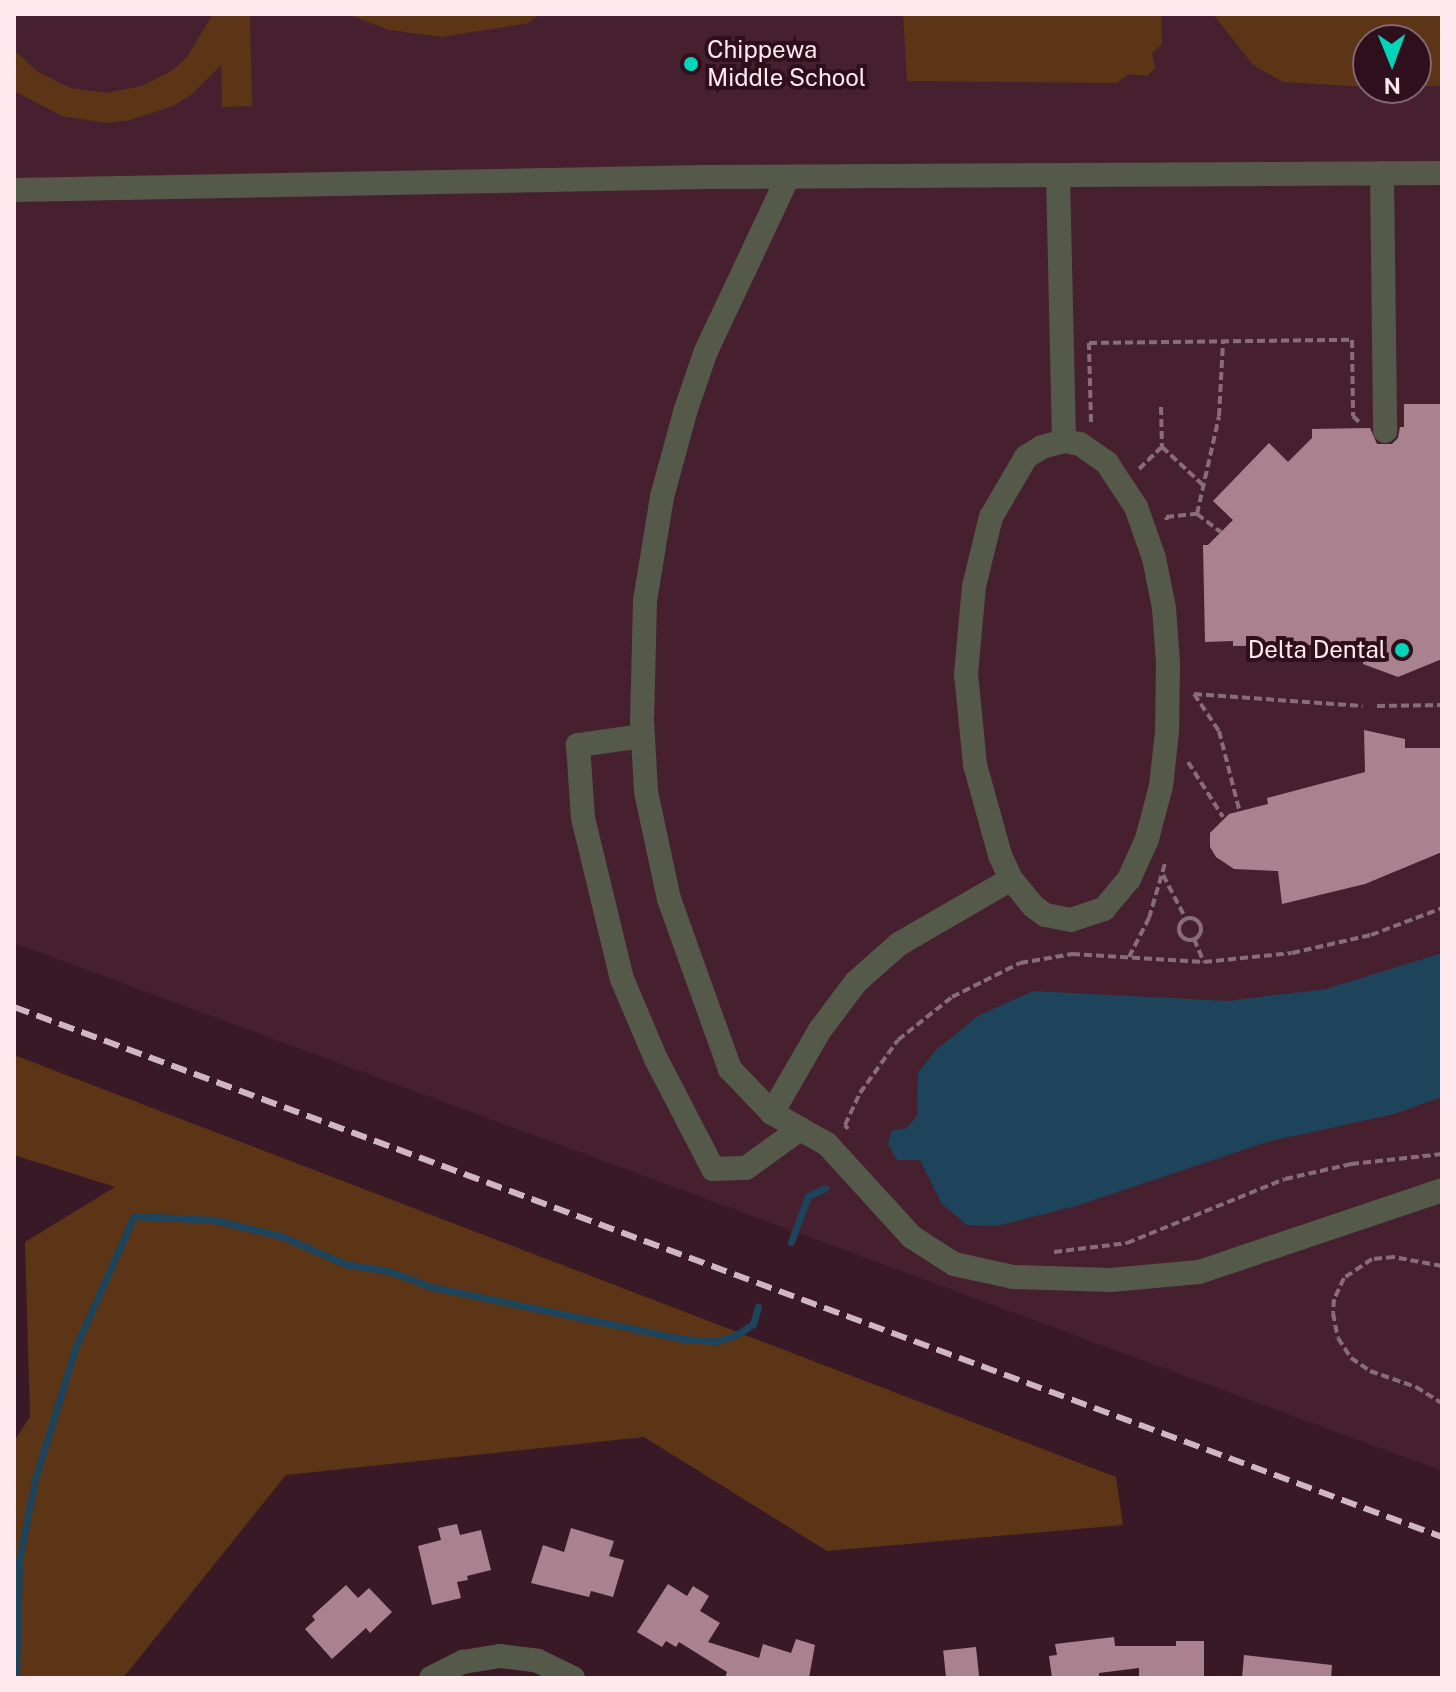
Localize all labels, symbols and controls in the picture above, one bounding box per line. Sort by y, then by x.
north arrow [1352,24,1432,104]
place label: Chippewa Middle School [707,36,866,92]
marker: Chippewa Middle School [682,55,700,73]
text: N [1384,73,1401,99]
place label: Delta Dental [1248,636,1386,664]
marker: Delta Dental [1393,641,1411,659]

